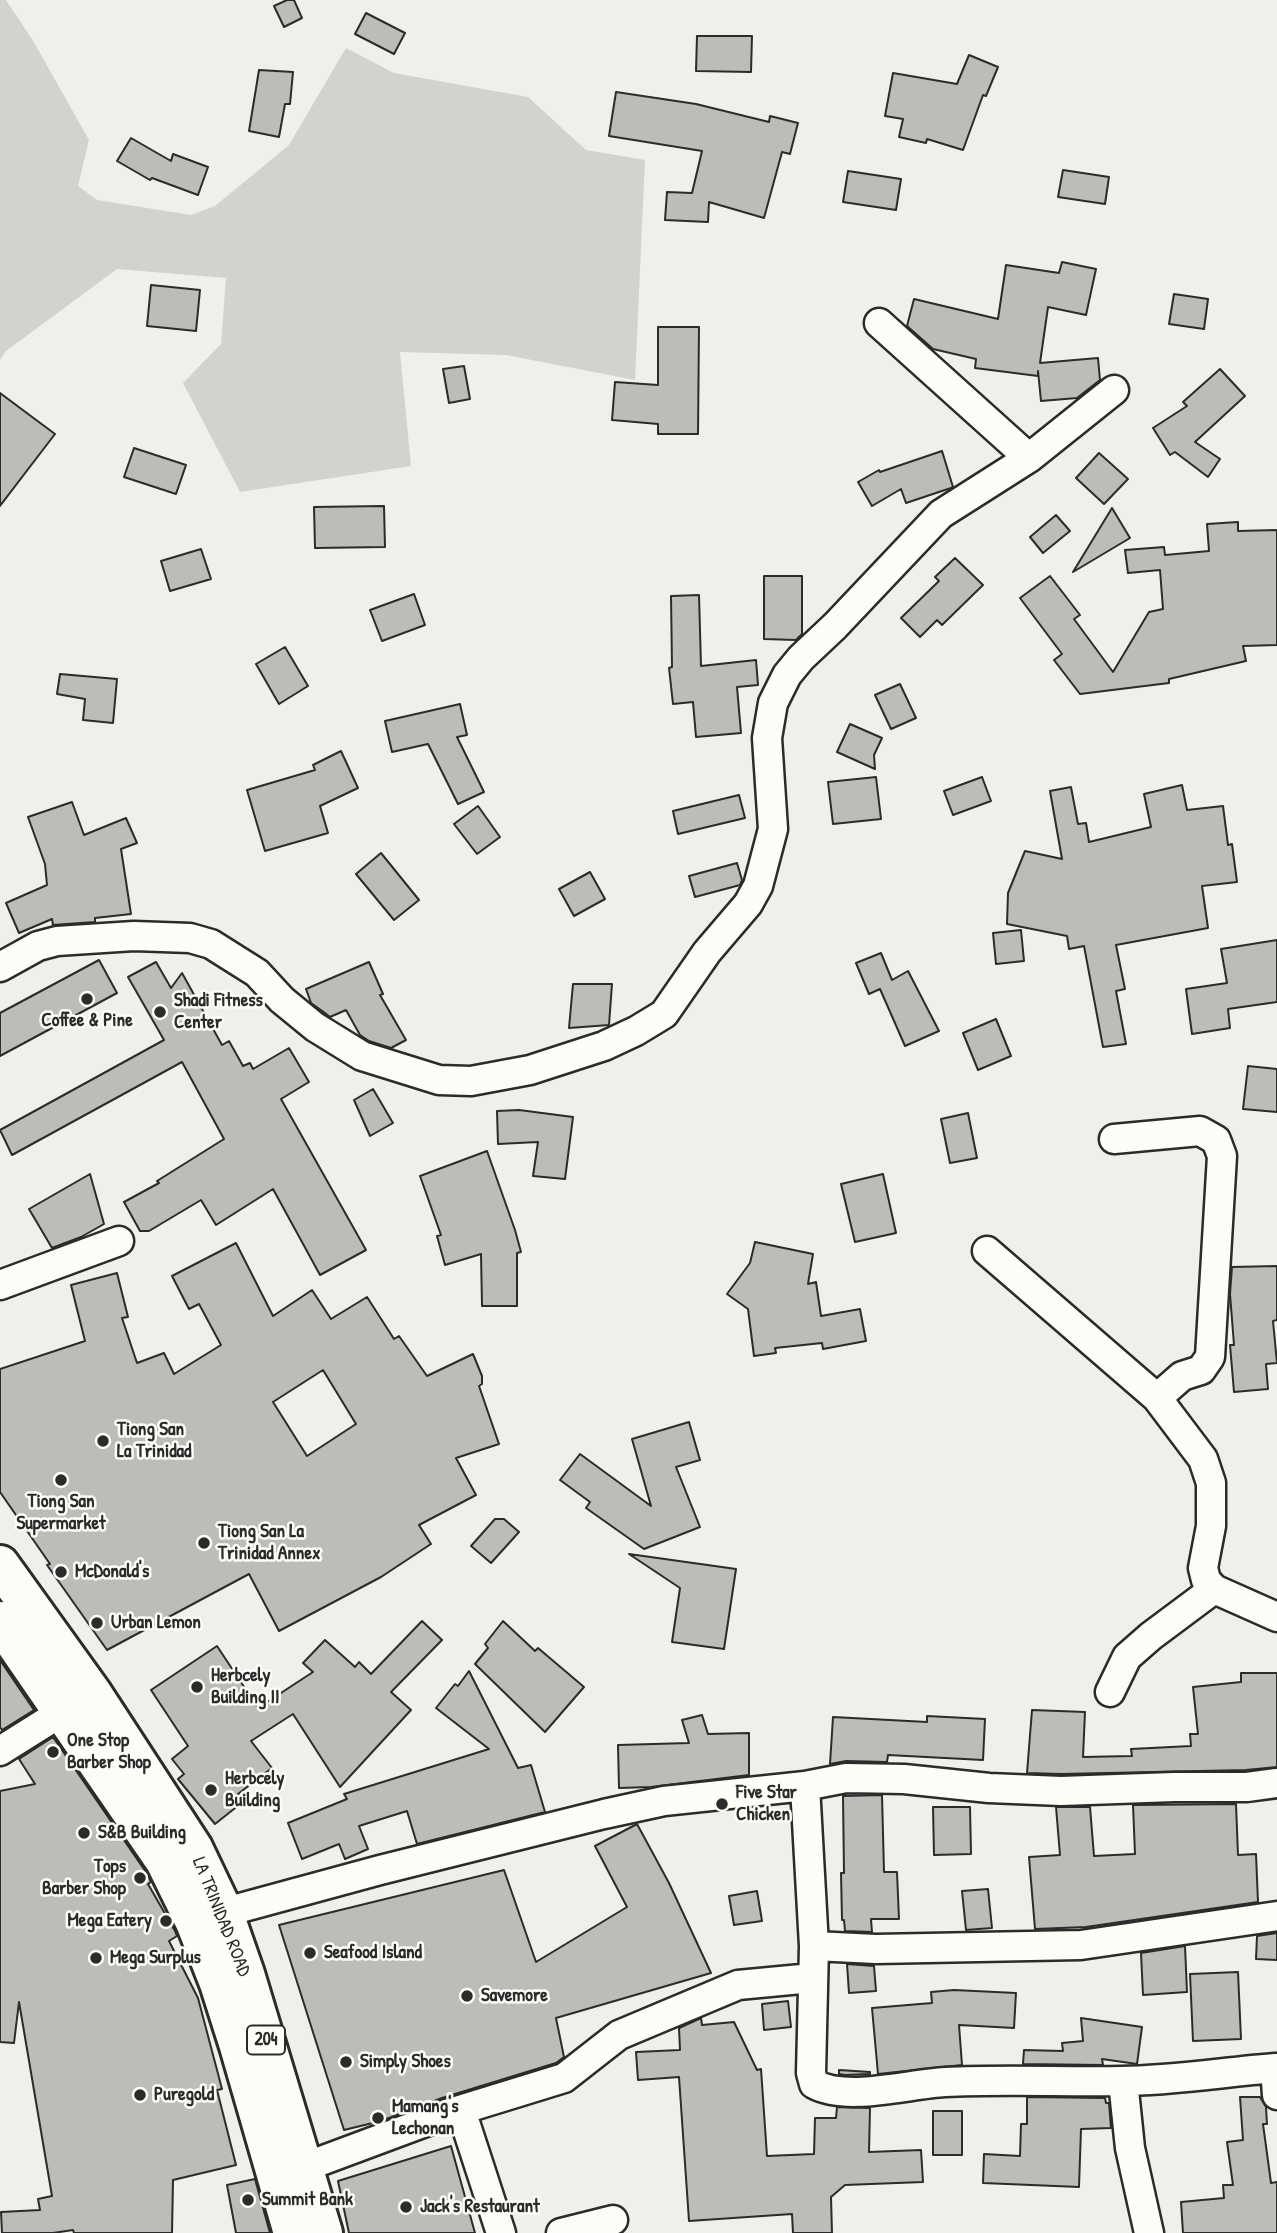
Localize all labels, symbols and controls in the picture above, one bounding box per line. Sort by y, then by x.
place label: Shadi Fitness Center [174,990,263,1034]
marker: Coffee & Pine [79,991,95,1007]
marker: Shadi Fitness Center [152,1004,168,1020]
place label: Coffee & Pine [41,1010,133,1032]
place label: Tiong San La Trinidad [117,1419,191,1463]
marker: Tiong San La Trinidad [95,1433,111,1449]
marker: Tiong San Supermarket [53,1472,69,1488]
place label: Tiong San Supermarket [17,1491,105,1535]
place label: Tiong San La Trinidad Annex [218,1521,320,1565]
marker: Tiong San La Trinidad Annex [196,1535,212,1551]
place label: McDonald's [75,1561,149,1583]
marker: McDonald's [53,1564,69,1580]
place label: Urban Lemon [111,1612,201,1634]
marker: Urban Lemon [89,1615,105,1631]
place label: Herbcely Building II [211,1665,280,1709]
marker: Herbcely Building II [189,1679,205,1695]
place label: One Stop Barber Shop [67,1730,151,1774]
marker: One Stop Barber Shop [45,1744,61,1760]
place label: Herbcely Building [225,1768,285,1812]
marker: Herbcely Building [203,1782,219,1798]
place label: Five Star Chicken [736,1782,797,1826]
marker: Five Star Chicken [714,1796,730,1812]
place label: S&B Building [98,1822,186,1844]
marker: S&B Building [76,1825,92,1841]
street label: LA TRINIDAD ROAD [187,1854,255,1980]
place label: Tops Barber Shop [42,1856,126,1900]
marker: Tops Barber Shop [132,1870,148,1886]
place label: Mega Eatery [68,1910,152,1932]
marker: Mega Eatery [158,1913,174,1929]
place label: Seafood Island [324,1942,422,1964]
marker: Seafood Island [302,1945,318,1961]
place label: Mega Surplus [110,1947,201,1969]
marker: Mega Surplus [88,1950,104,1966]
place label: Savemore [481,1985,548,2007]
marker: Savemore [459,1988,475,2004]
road number: 204 [247,2026,285,2054]
place label: Simply Shoes [360,2051,451,2073]
marker: Simply Shoes [338,2054,354,2070]
place label: Puregold [154,2084,214,2106]
marker: Puregold [132,2087,148,2103]
place label: Mamang's Lechonan [392,2096,459,2140]
marker: Mamang's Lechonan [370,2110,386,2126]
place label: Summit Bank [262,2189,353,2211]
marker: Summit Bank [240,2192,256,2208]
place label: Jack's Restaurant [420,2196,540,2218]
marker: Jack's Restaurant [398,2199,414,2215]

